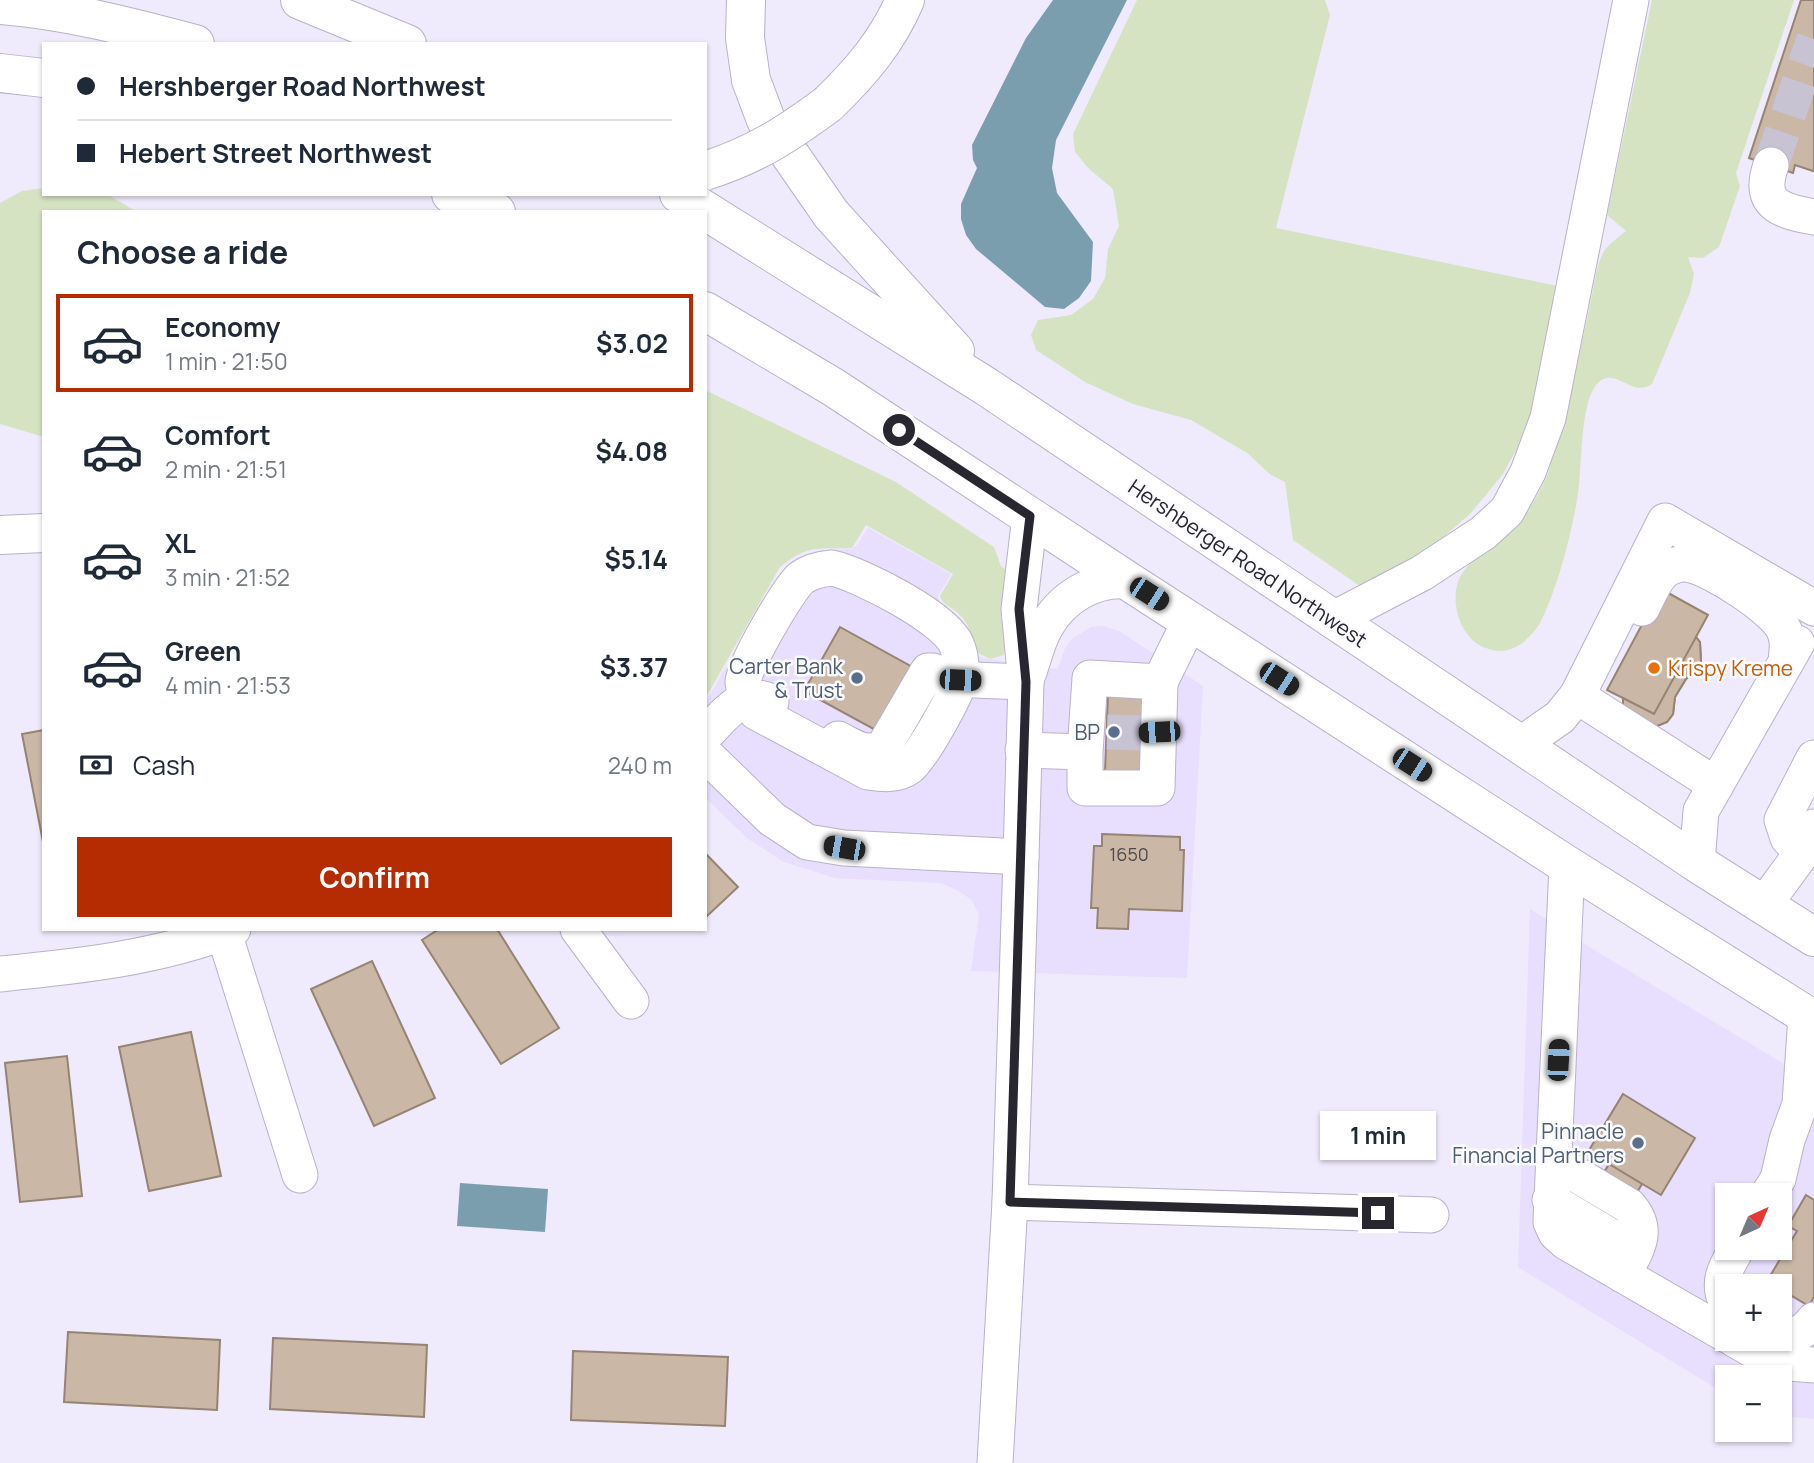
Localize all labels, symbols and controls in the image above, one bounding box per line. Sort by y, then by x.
text: Hershberger Road Northwest [119,68,486,104]
text: Hebert Street Northwest [119,135,432,171]
text: Choose a ride [77,230,288,274]
text: Economy [165,309,280,345]
icon: car [81,312,144,375]
text: $3.02 [596,325,668,361]
text: 1 min · 21:50 [165,345,288,377]
route start [883,414,915,446]
text: Comfort [165,417,271,453]
icon: car [81,420,144,483]
text: $4.08 [595,433,668,469]
text: 2 min · 21:51 [165,453,287,485]
street label: Hershberger Road Northwest [1123,472,1373,654]
text: XL [165,525,196,561]
icon: car [81,528,144,591]
text: $5.14 [604,541,668,577]
text: 3 min · 21:52 [165,561,290,593]
car [1126,574,1173,614]
text: Green [165,633,241,669]
icon: car [81,636,144,699]
text: $3.37 [600,649,668,685]
place label: Carter Bank & Trust [729,652,844,704]
place label: Krispy Kreme [1668,654,1793,682]
car [1256,659,1303,699]
marker: Krispy Kreme [1646,660,1662,676]
text: 4 min · 21:53 [165,669,291,701]
car [939,669,982,691]
marker: Carter Bank & Trust [849,670,865,686]
place label: BP [1074,718,1100,746]
car [1138,720,1181,744]
marker: BP [1106,724,1122,740]
car [1389,745,1436,785]
icon: cash [77,746,115,784]
text: Cash [133,747,195,783]
text: 240 m [608,749,672,781]
car [822,834,867,862]
button: Confirm [77,837,672,917]
house number: 1650 [1109,842,1149,866]
car [1547,1038,1570,1082]
callout: 1 min [1320,1112,1436,1160]
place label: Pinnacle Financial Partners [1452,1117,1624,1169]
text: 1 min [1350,1119,1406,1151]
marker: Pinnacle Financial Partners [1630,1135,1646,1151]
north arrow [1715,1183,1792,1260]
map controls [1715,1183,1792,1442]
route end [1362,1197,1394,1229]
button: + [1715,1274,1792,1351]
button: − [1715,1365,1792,1442]

